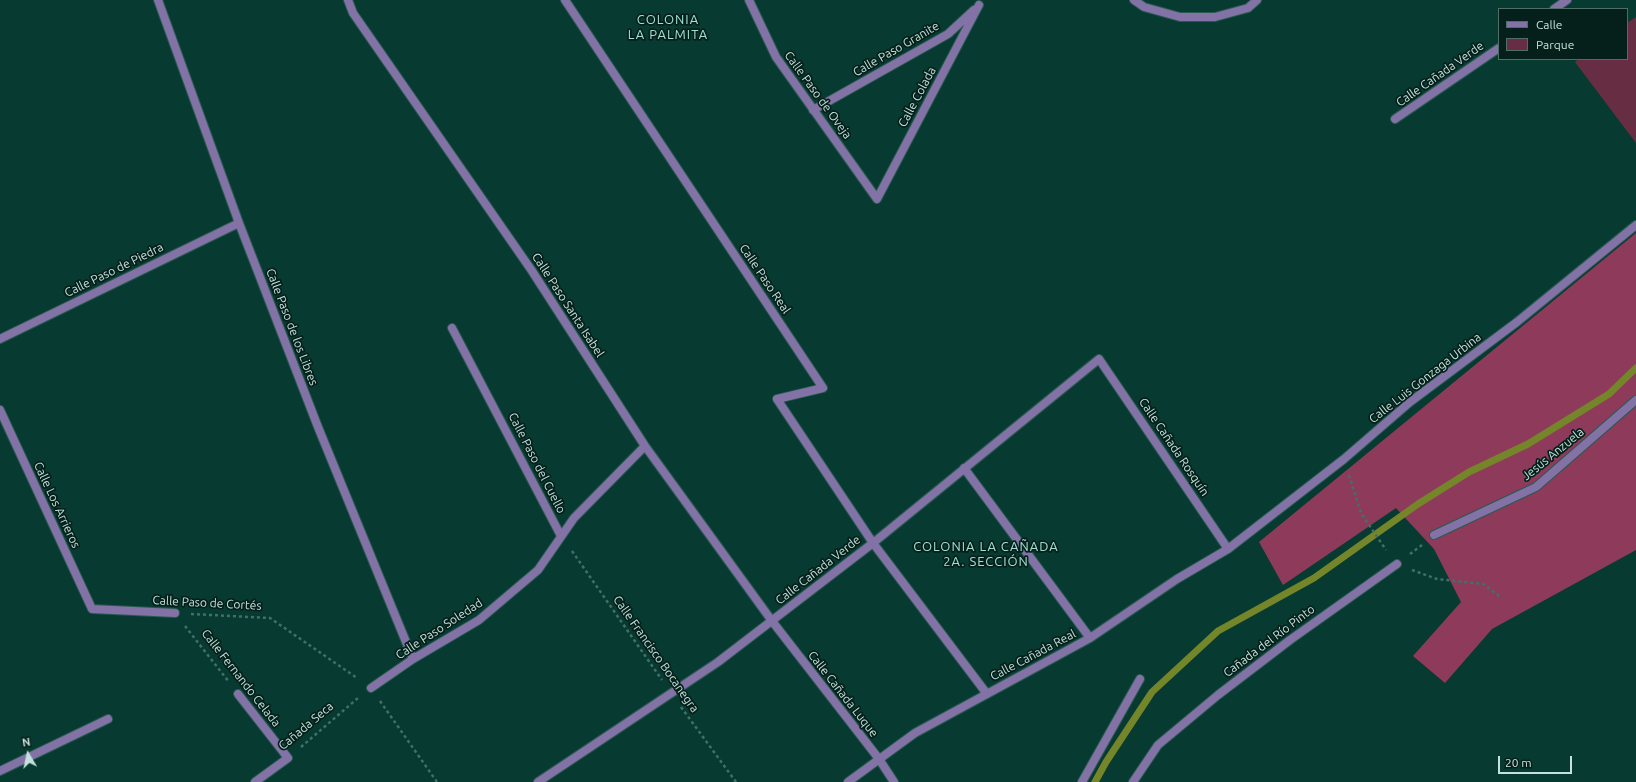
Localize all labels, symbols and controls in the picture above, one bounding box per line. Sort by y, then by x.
legend [1498,8,1628,60]
district label: COLONIA LA PALMITA [628,12,708,43]
street label: Calle Paso Granite [850,18,942,80]
text: Calle [1536,18,1562,31]
street label: Calle Cañada Verde [1393,38,1487,110]
text: Parque [1536,38,1574,51]
street label: Calle Paso de Oveja [781,48,855,142]
street label: Calle Colada [895,64,939,130]
street label: Calle Paso de Piedra [62,240,166,300]
street label: Calle Paso Real [736,241,794,317]
street label: Calle Paso Santa Isabel [529,250,607,360]
street label: Calle Paso de los Libres [263,266,321,388]
street label: Calle Luis Gonzaga Urbina [1366,330,1484,426]
street label: Calle Cañada Rosquín [1136,395,1212,499]
street label: Calle Paso del Cuello [505,410,569,516]
street label: Jesús Anzuela [1519,425,1587,483]
street label: Calle Los Arrieros [31,460,83,550]
street label: Calle Cañada Verde [773,532,863,608]
district label: COLONIA LA CAÑADA 2A. SECCIÓN [913,539,1059,570]
street label: Calle Paso de Cortés [152,593,262,613]
street label: Calle Francisco Bocanegra [610,593,702,715]
street label: Calle Paso Soledad [393,596,485,662]
street label: Cañada del Río Pinto [1220,602,1318,680]
street label: Calle Fernando Celada [198,626,284,730]
street label: Calle Cañada Real [988,626,1078,684]
street label: Calle Cañada Luque [805,648,881,740]
street label: Cañada Seca [276,699,336,753]
north arrow [8,734,48,774]
text: N [21,736,31,749]
scale bar [1500,748,1574,774]
text: 20 m [1505,756,1532,769]

